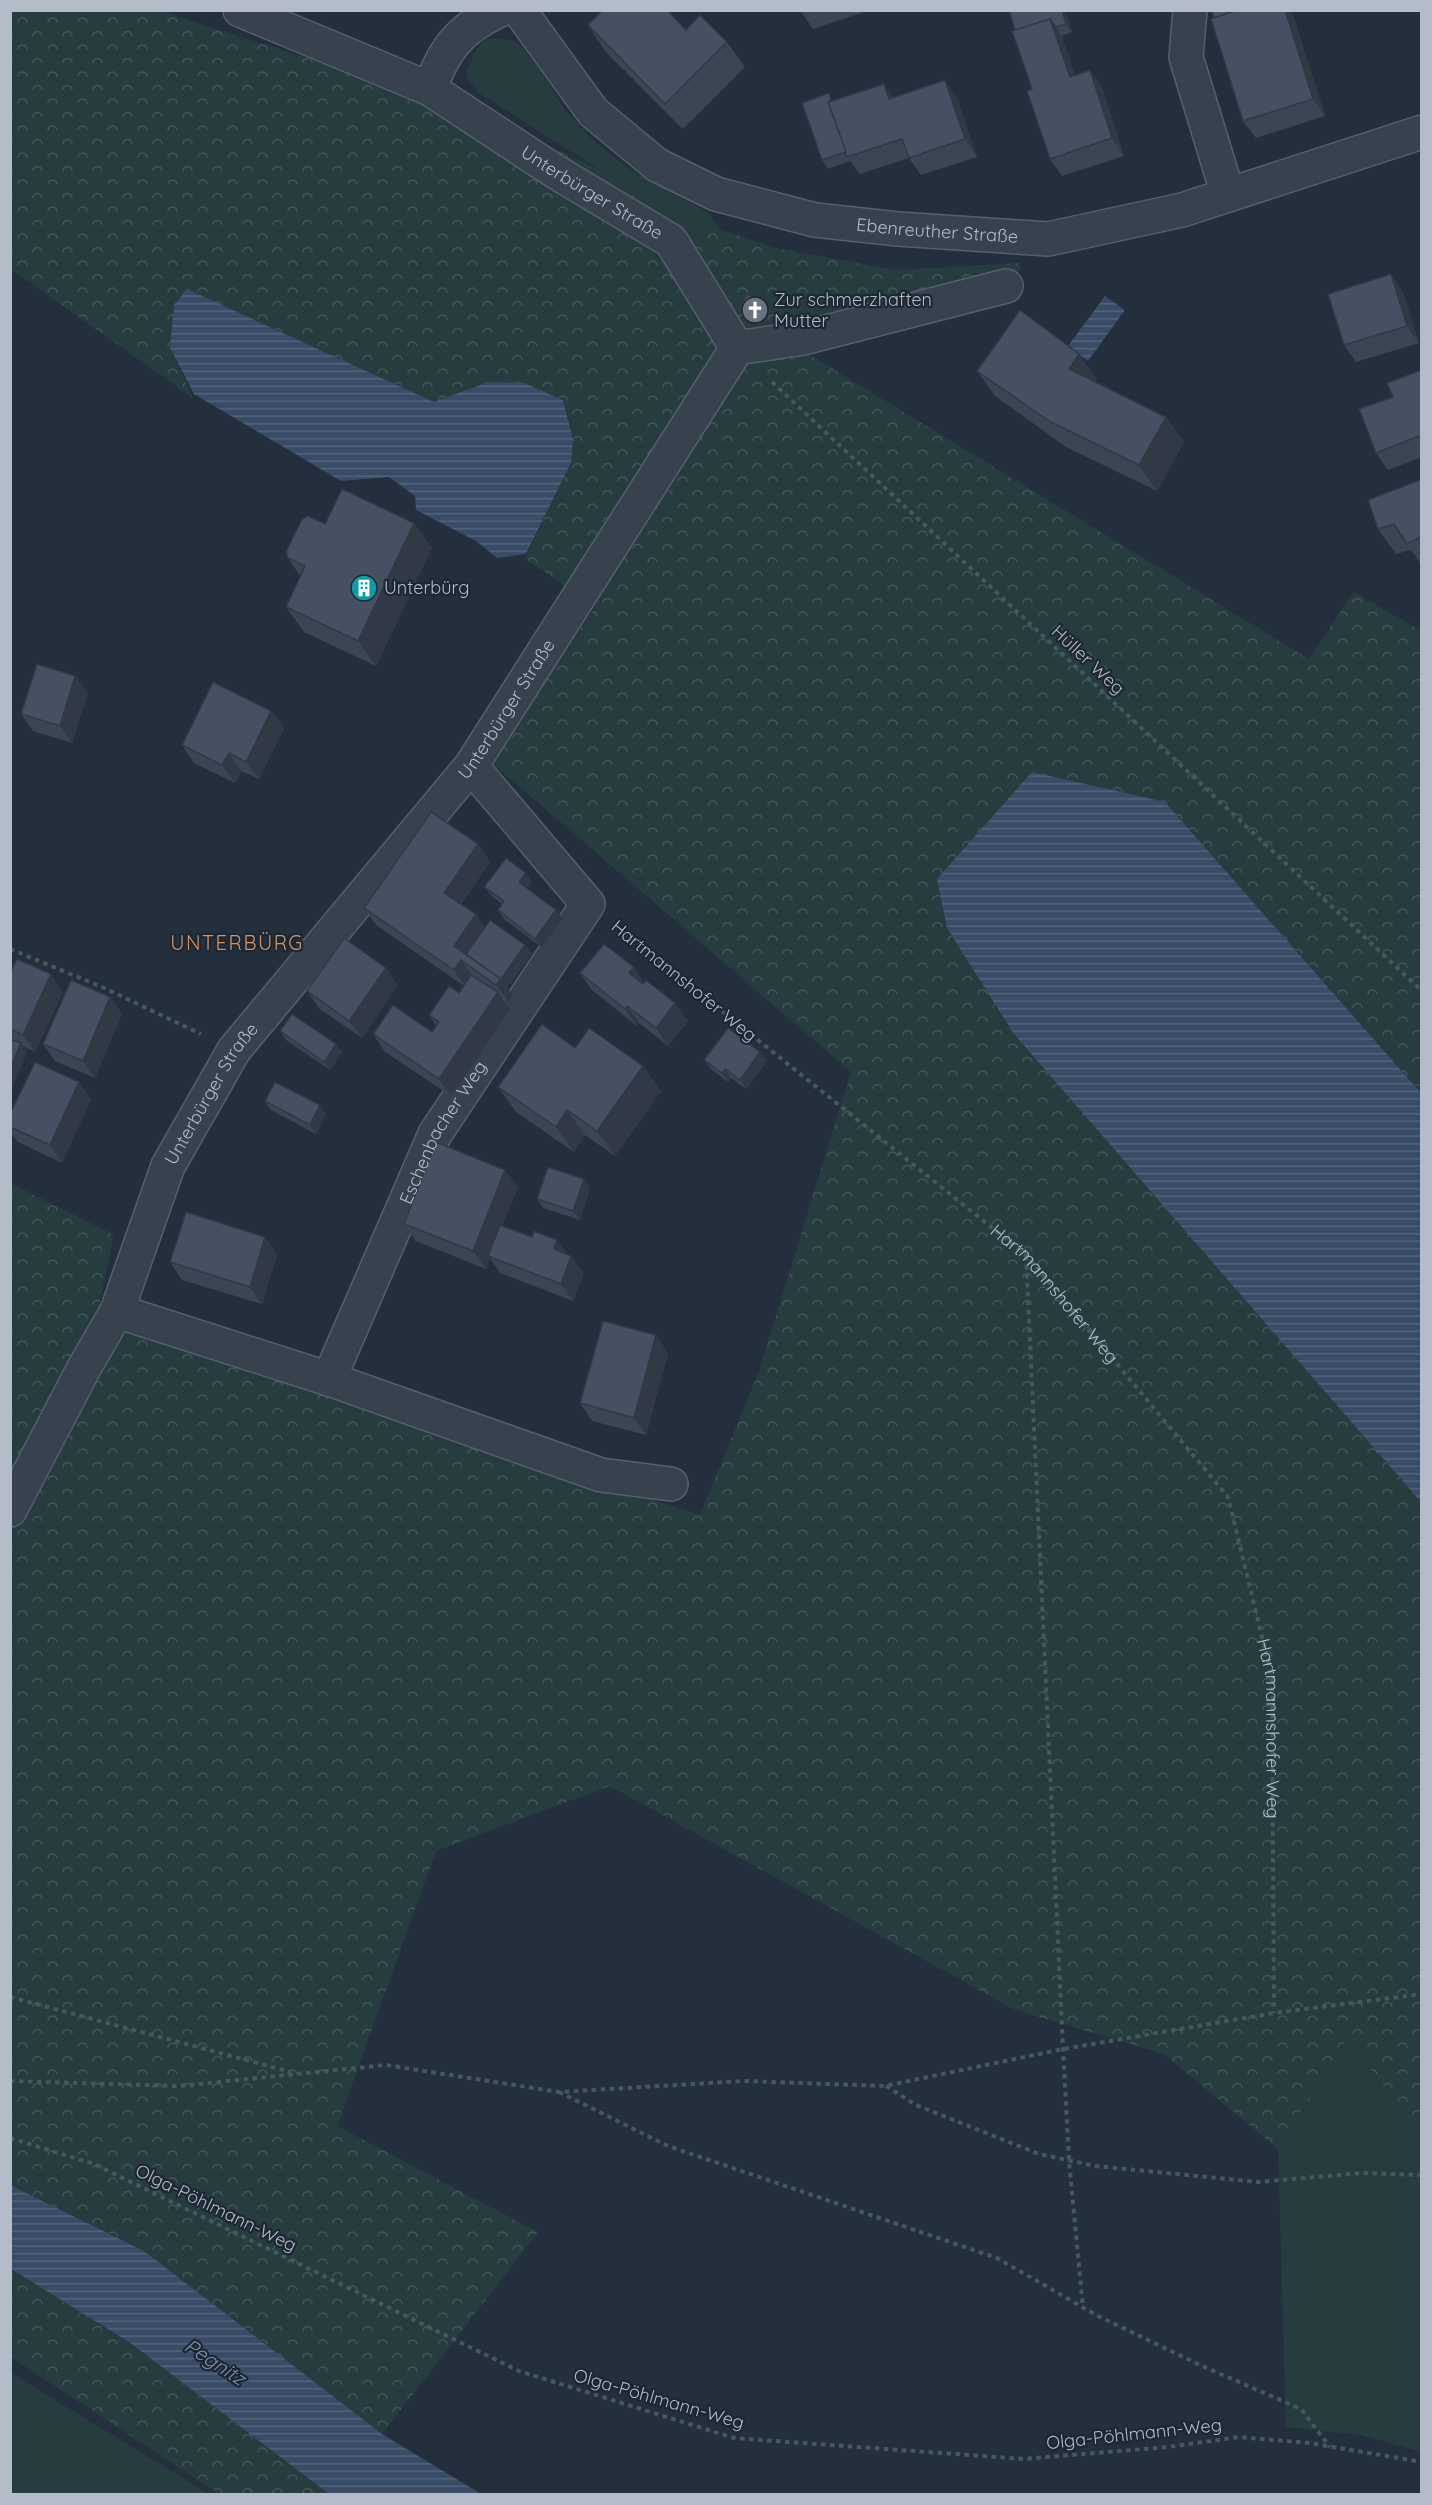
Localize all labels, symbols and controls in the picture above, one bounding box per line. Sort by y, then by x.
street label: Unterbürger Straße [517,140,667,244]
street label: Ebenreuther Straße [855,213,1019,248]
place label: Zur schmerzhaften Mutter [774,288,932,332]
church icon: Zur schmerzhaften Mutter [740,295,770,325]
building icon: Unterbürg [349,573,379,603]
place label: Unterbürg [384,576,469,599]
street label: Hüller Weg [1047,620,1130,699]
street label: Unterbürger Straße [453,635,560,784]
street label: Hartmannshofer Weg [607,915,762,1046]
district label: UNTERBÜRG [170,930,304,955]
street label: Unterbürger Straße [159,1018,263,1169]
street label: Eschenbacher Weg [394,1056,491,1207]
street label: Hartmannshofer Weg [986,1219,1124,1368]
street label: Hartmannshofer Weg [1252,1636,1285,1819]
street label: Olga-Pöhlmann-Weg [132,2159,301,2257]
water label: Pegnitz [180,2333,252,2392]
street label: Olga-Pöhlmann-Weg [571,2363,747,2434]
street label: Olga-Pöhlmann-Weg [1045,2413,1223,2454]

